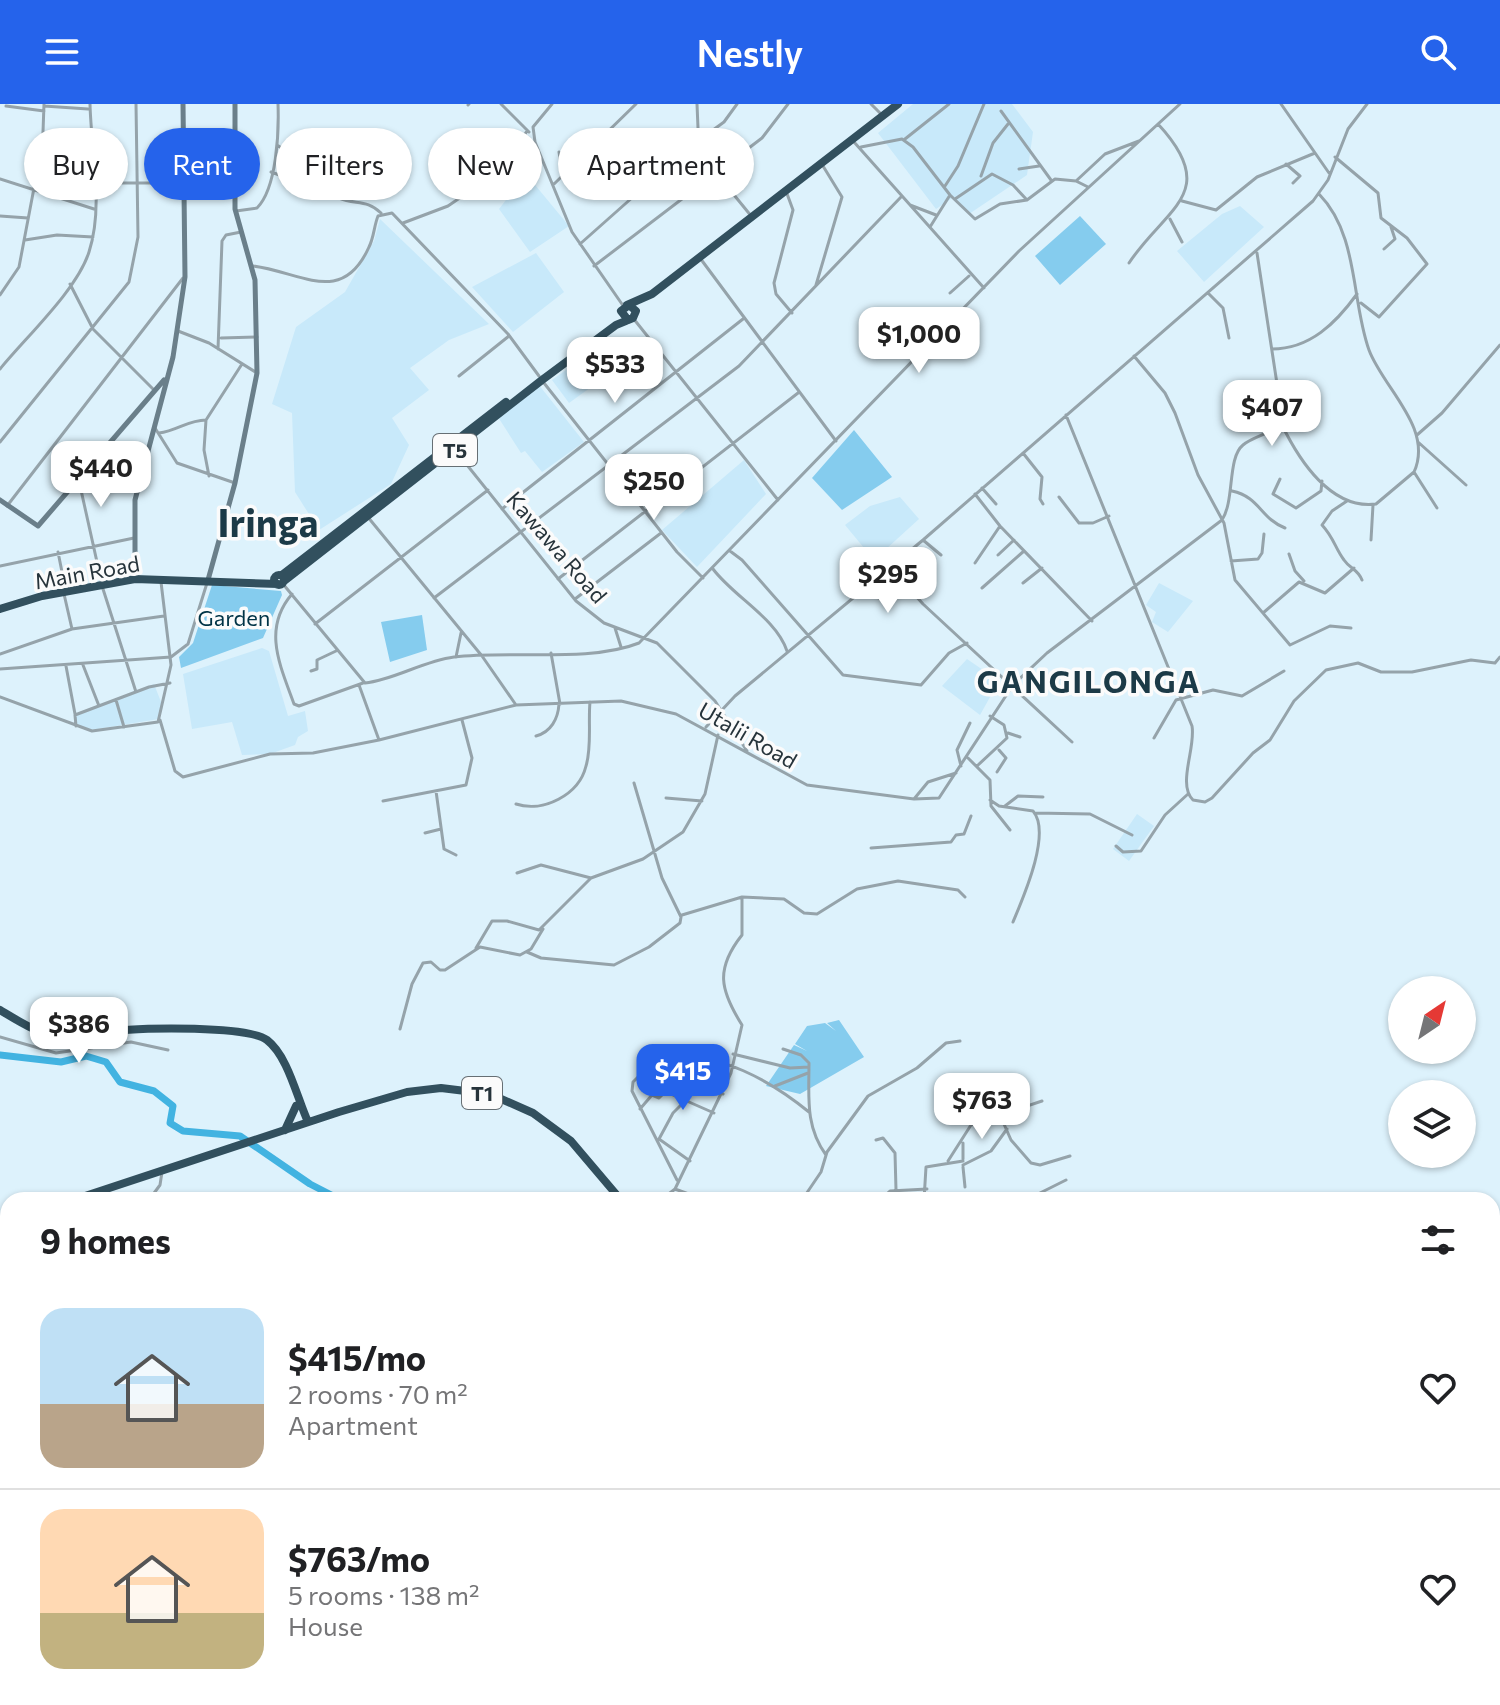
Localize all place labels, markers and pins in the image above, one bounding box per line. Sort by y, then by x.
pin: $1,000 [854,307,984,375]
pin: $533 [568,337,662,405]
pin: $407 [1225,380,1319,448]
pin: $440 [54,441,148,509]
pin: $250 [607,454,701,522]
pin: $295 [841,547,935,615]
pin: $386 [32,997,126,1065]
pin: $415 [636,1044,730,1112]
pin: $763 [935,1073,1029,1141]

